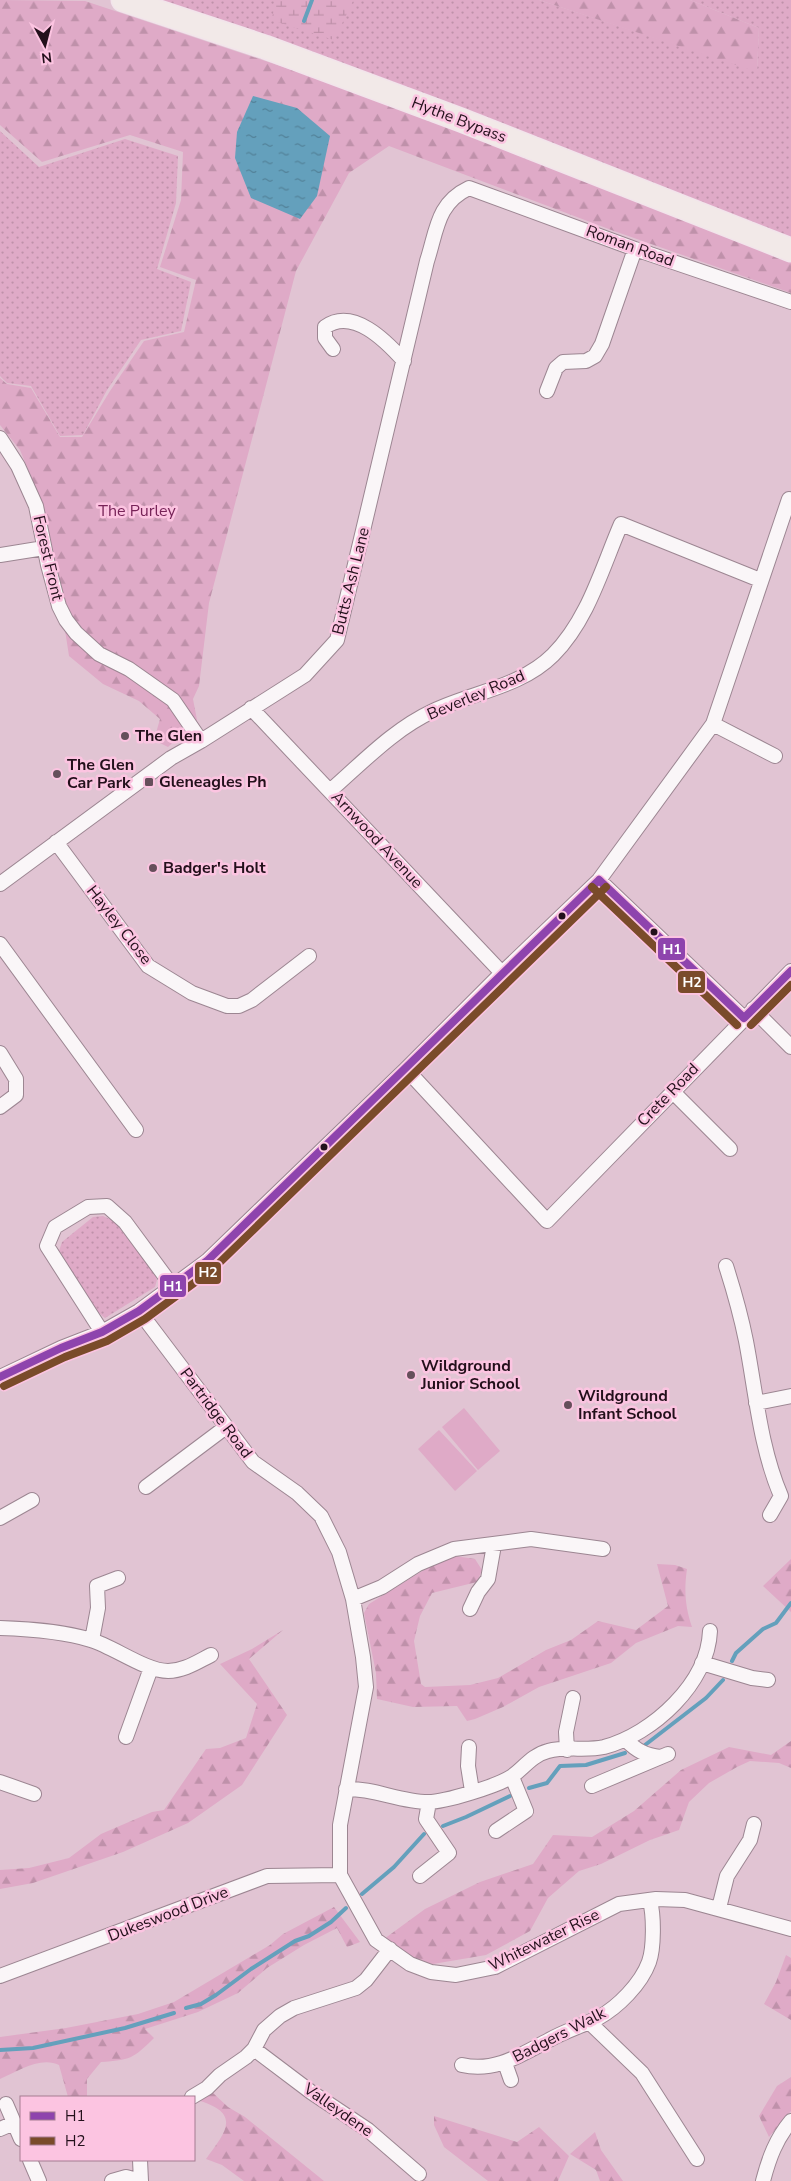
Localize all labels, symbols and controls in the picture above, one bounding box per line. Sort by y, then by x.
north arrow [20,20,70,70]
text: N [40,47,53,67]
street label: Hythe Bypass [408,92,510,148]
street label: Roman Road [583,220,677,272]
park label: The Purley [98,500,176,522]
street label: Forest Front [28,513,69,603]
street label: Butts Ash Lane [327,525,375,637]
street label: Beverley Road [424,665,528,725]
place label: The Glen [135,725,202,747]
marker: The Glen [119,730,131,742]
place label: The Glen Car Park [67,754,134,794]
marker: The Glen Car Park [51,768,63,780]
place label: Gleneagles Ph [159,771,267,793]
marker: Gleneagles Ph [143,776,155,788]
street label: Arnwood Avenue [326,787,428,893]
place label: Badger's Holt [163,857,266,879]
marker: Badger's Holt [147,862,159,874]
street label: Hayley Close [81,881,157,969]
unlabelled marker [557,911,567,921]
unlabelled marker [649,927,659,937]
line badge: H1 [657,937,686,961]
text: H1 [662,940,682,959]
line badge: H2 [677,970,706,994]
text: H2 [682,973,702,992]
street label: Crete Road [632,1058,704,1132]
unlabelled marker [319,1142,329,1152]
line badge: H2 [194,1261,222,1285]
text: H2 [198,1263,218,1282]
line badge: H1 [159,1274,187,1298]
text: H1 [163,1277,183,1296]
place label: Wildground Junior School [420,1355,520,1395]
street label: Partridge Road [175,1363,257,1463]
marker: Wildground Junior School [405,1369,417,1381]
place label: Wildground Infant School [578,1385,677,1425]
marker: Wildground Infant School [562,1399,574,1411]
street label: Dukeswood Drive [105,1881,231,1947]
street label: Whitewater Rise [485,1904,603,1976]
street label: Badgers Walk [509,2002,610,2068]
street label: Valleydene [298,2077,377,2142]
legend [20,2096,195,2161]
text: H1 [65,2106,85,2126]
text: H2 [65,2131,85,2151]

